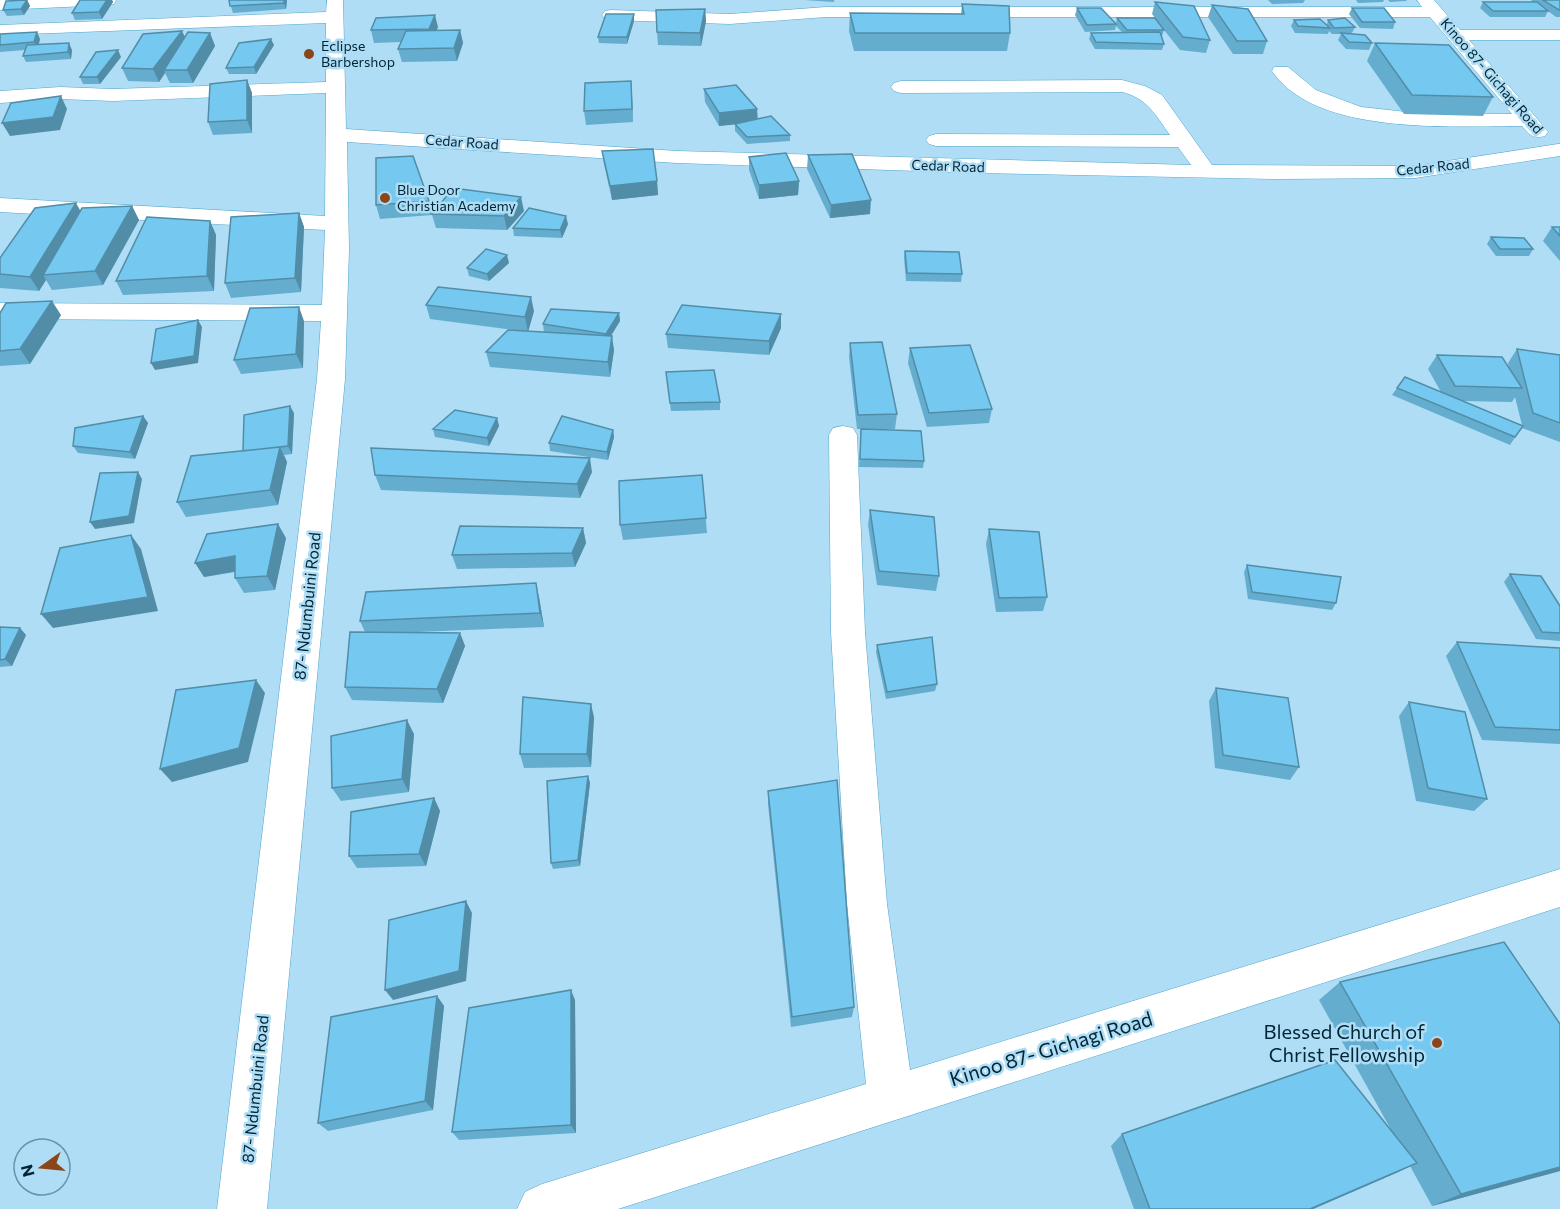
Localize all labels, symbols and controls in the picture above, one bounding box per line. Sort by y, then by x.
street label: Kinoo 87- Gichagi Road [1438,14,1547,137]
place label: Eclipse Barbershop [321,37,395,70]
marker: Eclipse Barbershop [302,47,316,61]
street label: Cedar Road [425,130,499,153]
street label: Cedar Road [1396,154,1470,179]
street label: Cedar Road [911,156,985,175]
place label: Blue Door Christian Academy [397,181,516,214]
marker: Blue Door Christian Academy [378,191,392,205]
street label: 87- Ndumbuini Road [289,531,324,681]
street label: Kinoo 87- Gichagi Road [946,1006,1155,1090]
street label: 87- Ndumbuini Road [237,1014,272,1164]
place label: Blessed Church of Christ Fellowship [1263,1019,1425,1066]
marker: Blessed Church of Christ Fellowship [1430,1036,1444,1050]
north arrow [12,1137,72,1197]
text: N [16,1163,38,1179]

